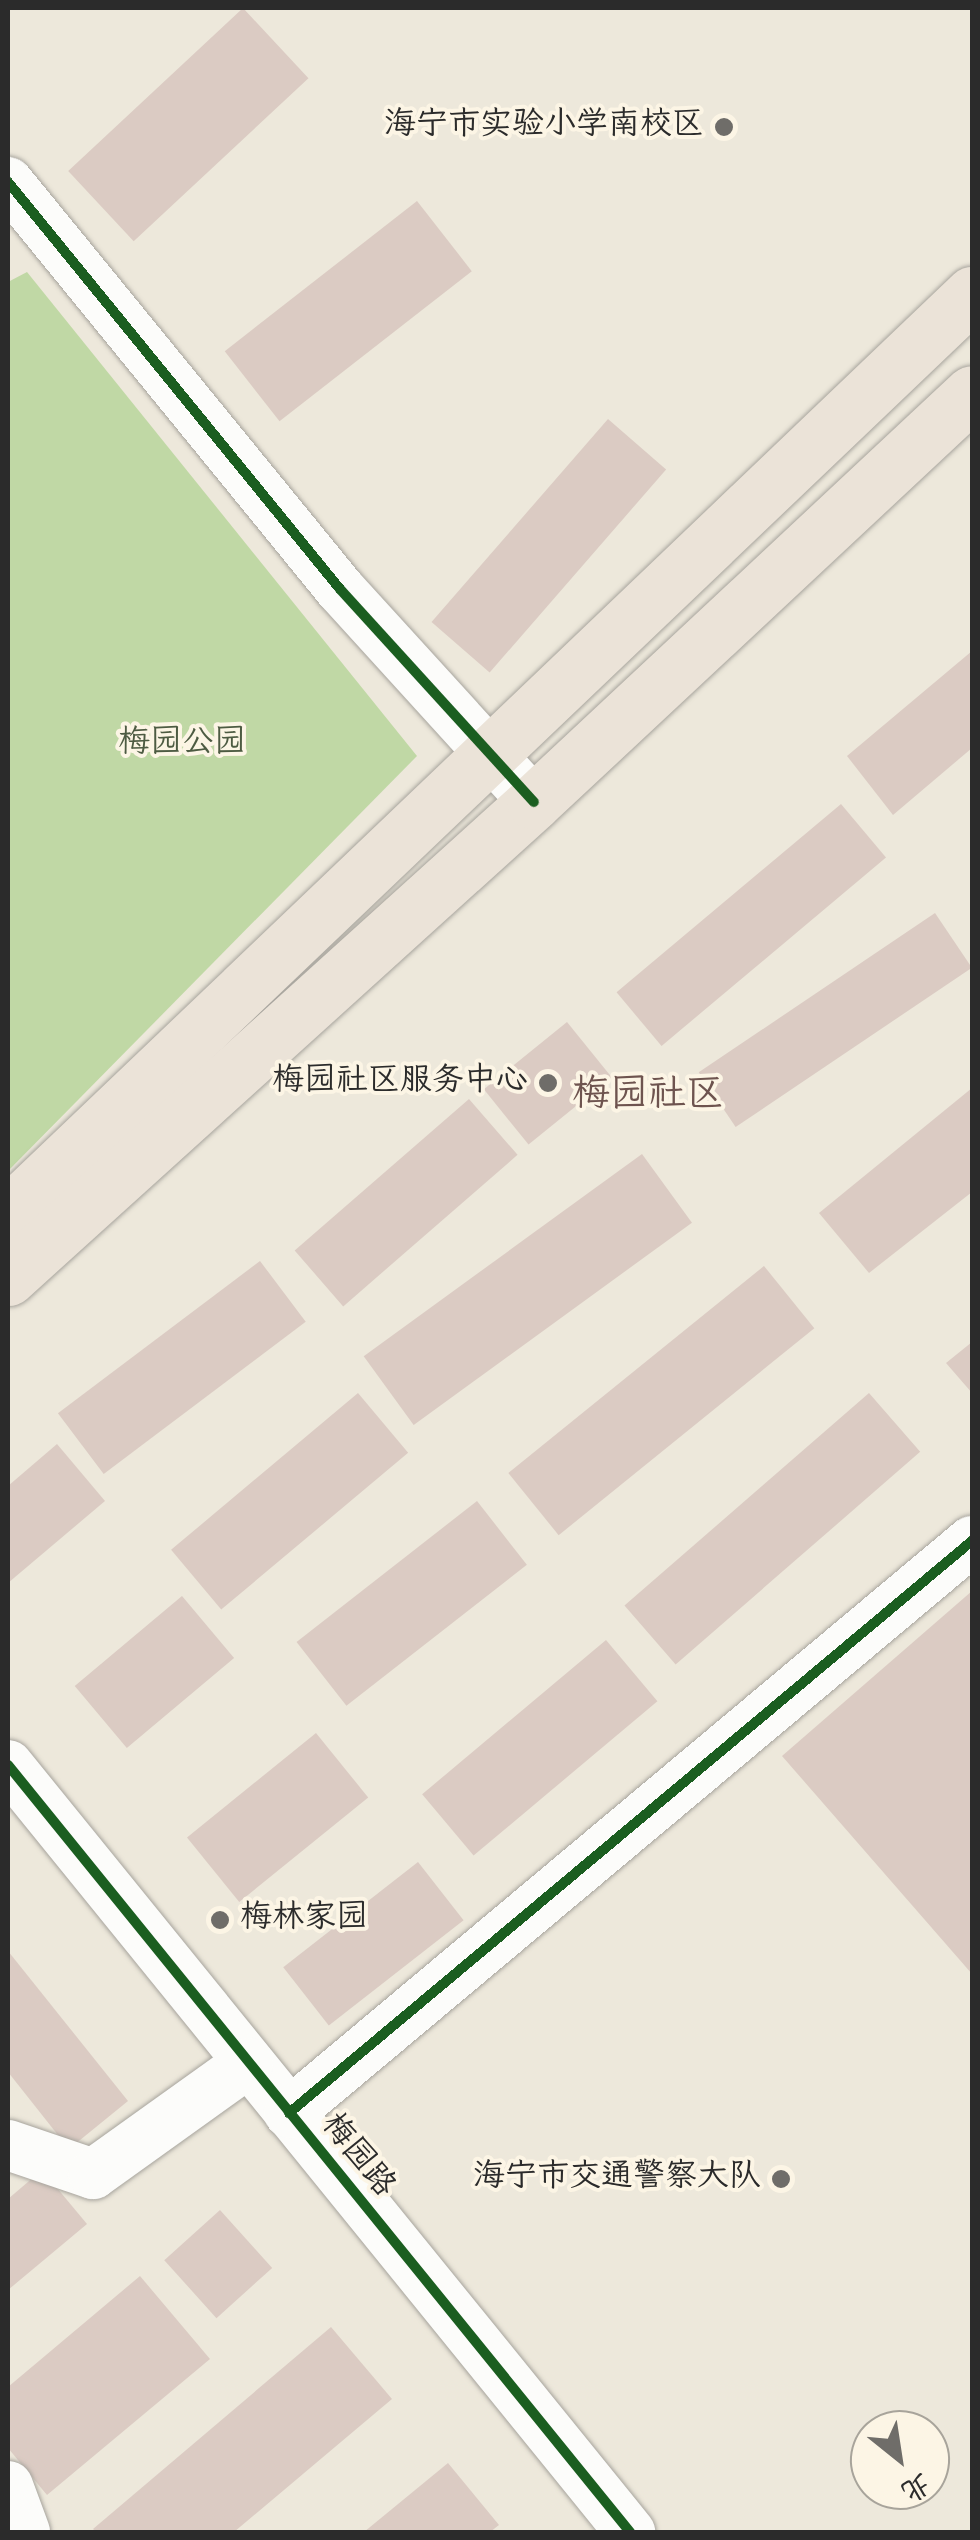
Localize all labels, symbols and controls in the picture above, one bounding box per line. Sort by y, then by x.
place label: 海宁市实验小学南校区 [384,108,704,146]
marker: 海宁市实验小学南校区 [713,116,735,138]
park label: 梅园公园 [118,726,246,764]
place label: 梅园社区服务中心 [272,1064,528,1102]
marker: 梅园社区服务中心 [537,1072,559,1094]
district label: 梅园社区 [572,1075,724,1121]
place label: 梅林家园 [240,1901,368,1939]
marker: 梅林家园 [209,1909,231,1931]
street label: 梅园路 [311,2108,401,2206]
place label: 海宁市交通警察大队 [473,2160,761,2198]
marker: 海宁市交通警察大队 [770,2168,792,2190]
north arrow [850,2410,950,2510]
text: 北 [892,2460,936,2509]

